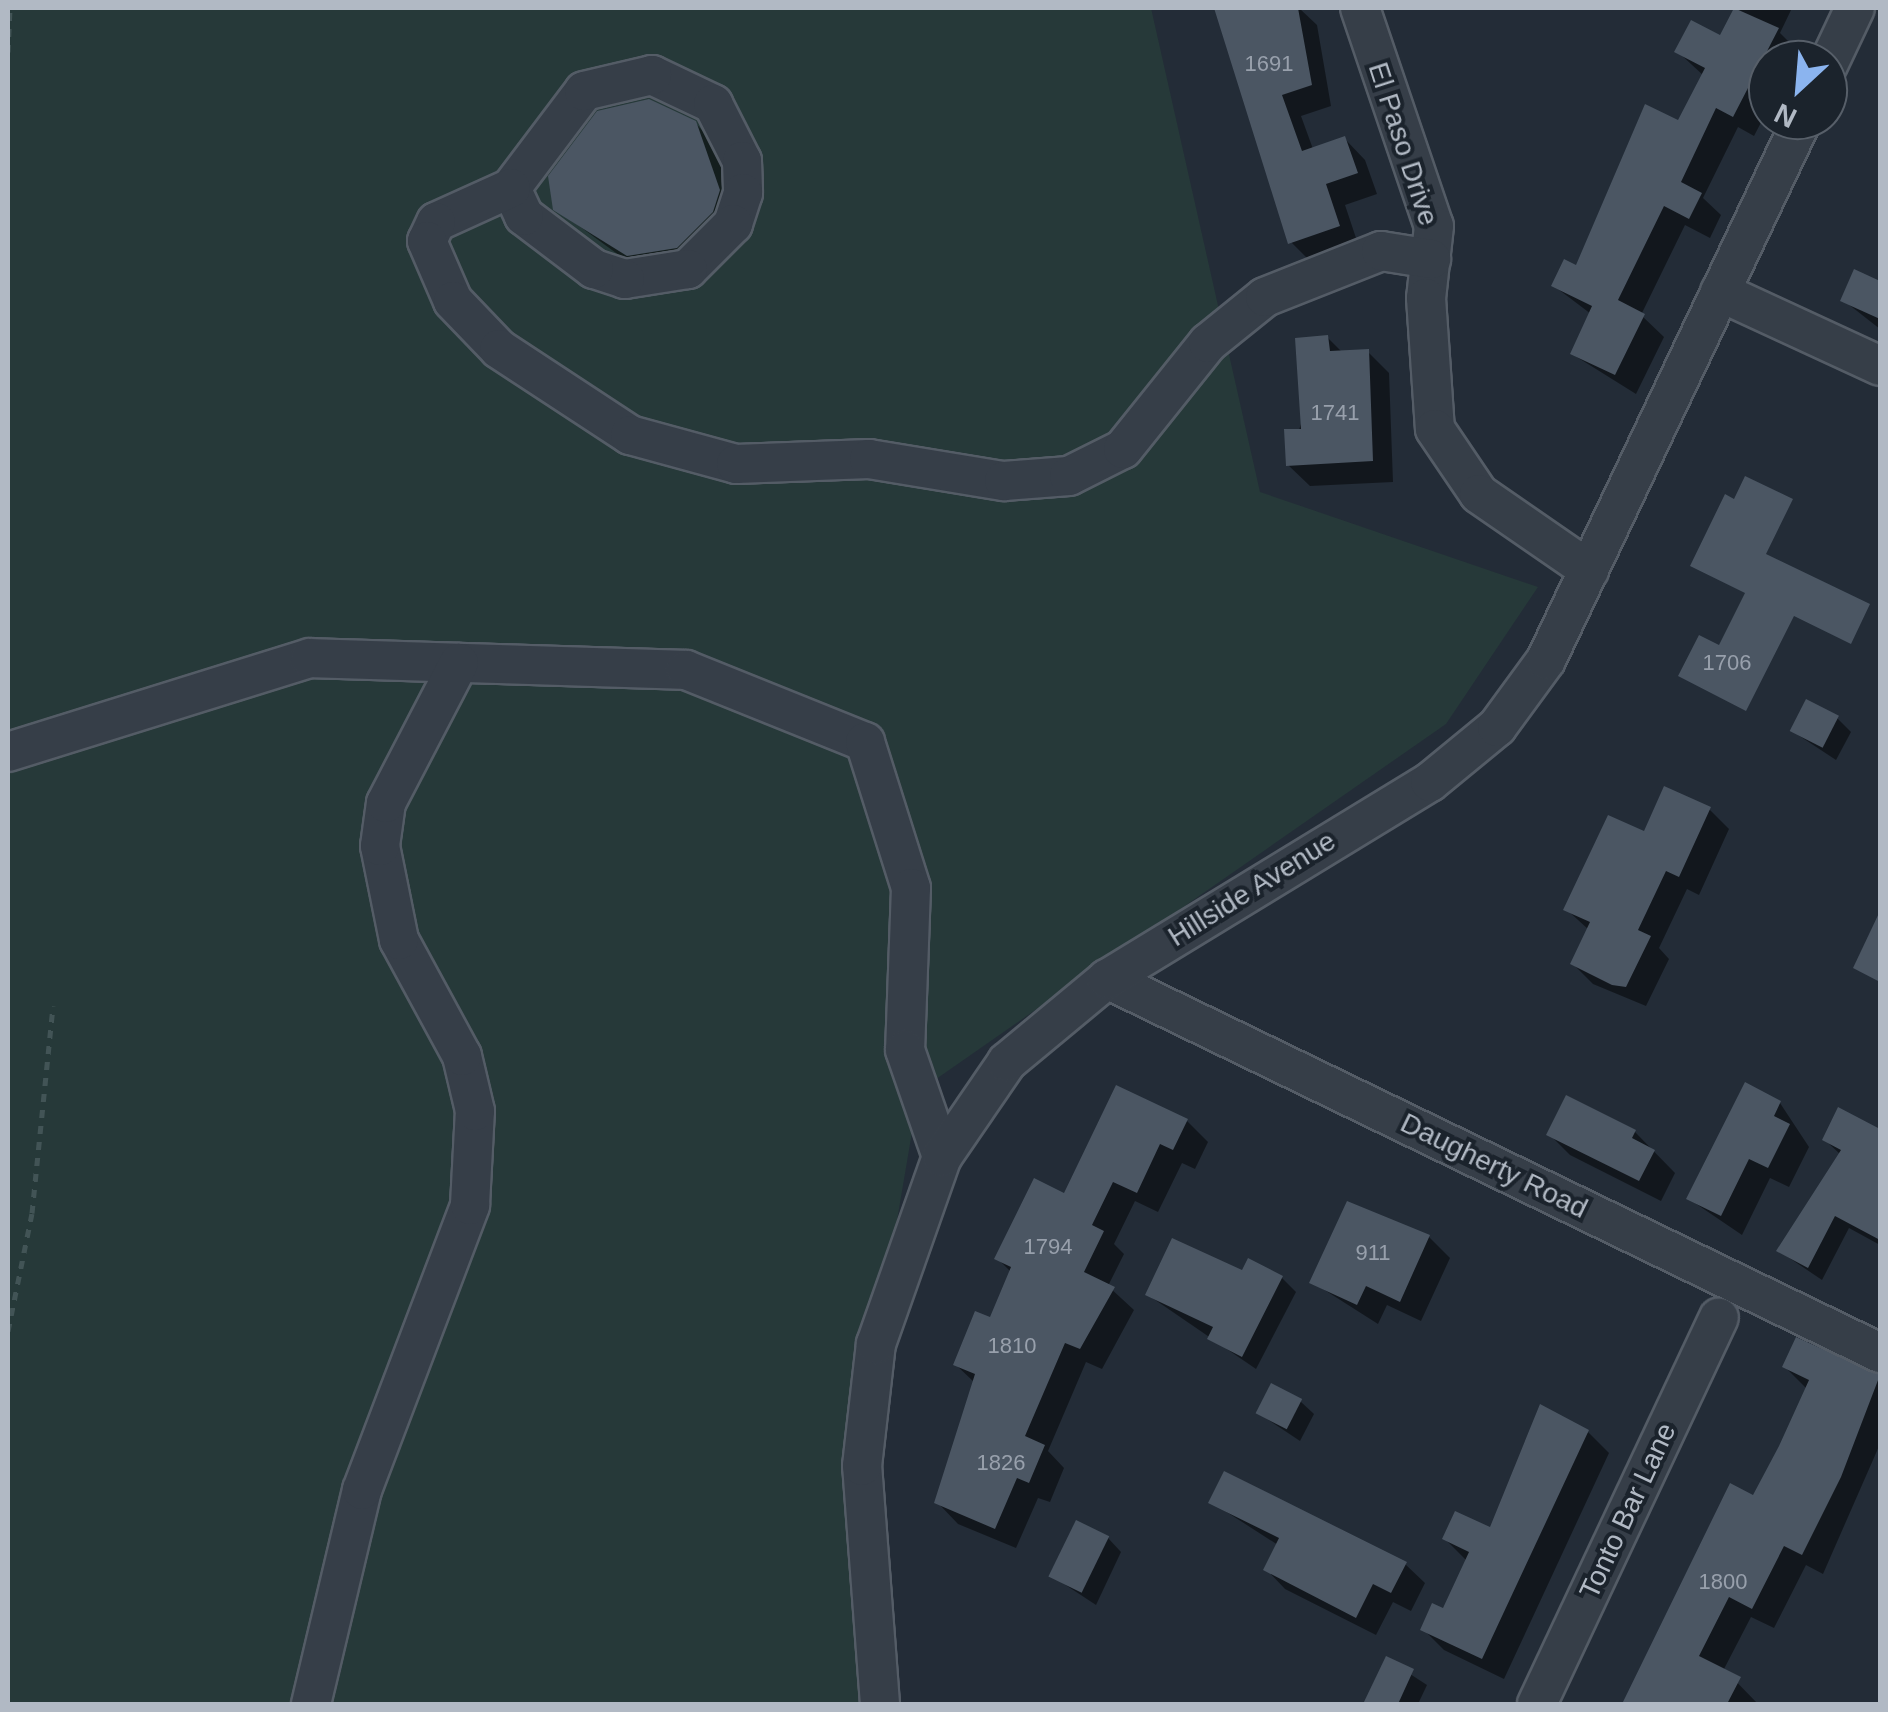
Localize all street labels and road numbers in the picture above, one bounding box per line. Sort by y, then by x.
street label: El Paso Drive [1361,58,1445,230]
street label: Hillside Avenue [1161,824,1343,954]
street label: Daugherty Road [1395,1106,1593,1226]
street label: Tonto Bar Lane [1573,1418,1683,1604]

